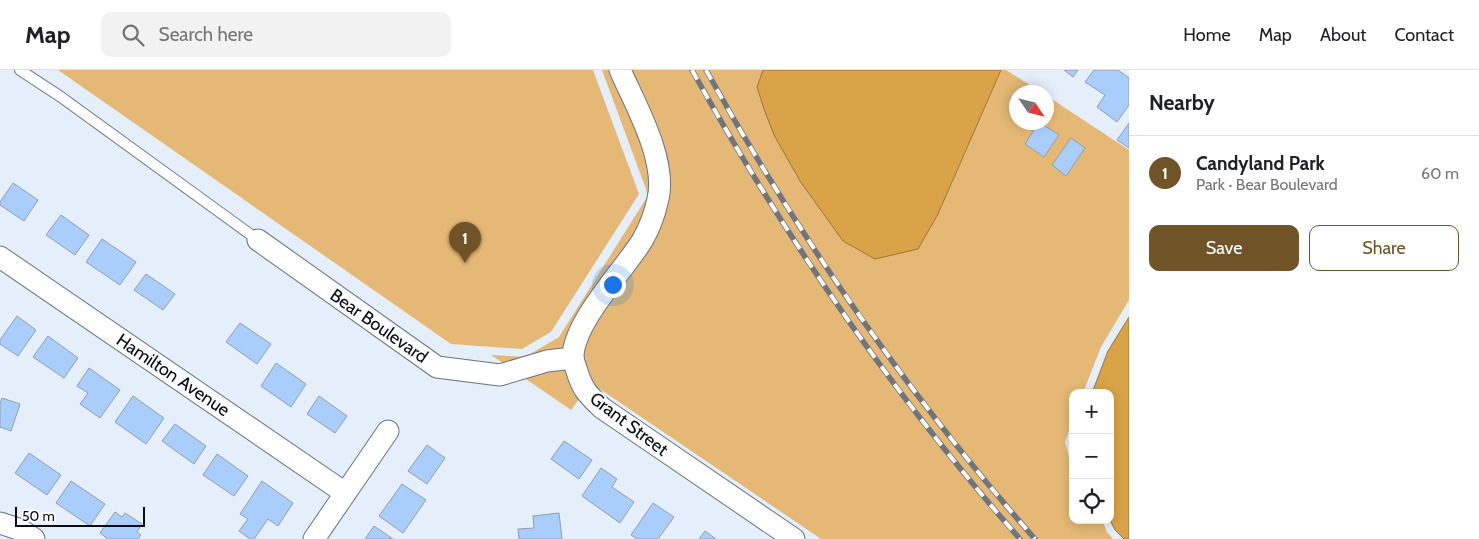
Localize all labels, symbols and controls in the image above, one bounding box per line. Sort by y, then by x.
search box [101,12,451,57]
text: Map [25,20,71,49]
icon: search [119,21,147,49]
text: Search here [159,23,253,46]
text: Home [1183,24,1231,46]
text: Map [1259,24,1292,46]
text: About [1320,24,1366,46]
text: Contact [1394,24,1454,46]
north arrow [1009,85,1054,130]
text: Nearby [1149,90,1215,115]
text: Candyland Park [1196,152,1325,175]
text: 1 [1162,164,1168,183]
text: 60 m [1421,164,1459,183]
text: Park · Bear Boulevard [1196,175,1338,194]
pin: 1 [449,222,481,263]
button: Save [1149,225,1299,271]
button: Share [1309,225,1459,271]
your location [600,272,626,298]
street label: Bear Boulevard [326,284,432,368]
street label: Hamilton Avenue [112,329,234,421]
street label: Grant Street [585,387,673,461]
map controls [1069,389,1114,524]
button: + [1069,389,1114,434]
button: − [1069,434,1114,479]
button: locate [1069,479,1114,524]
scale bar [15,504,145,527]
text: 50 m [22,507,55,525]

